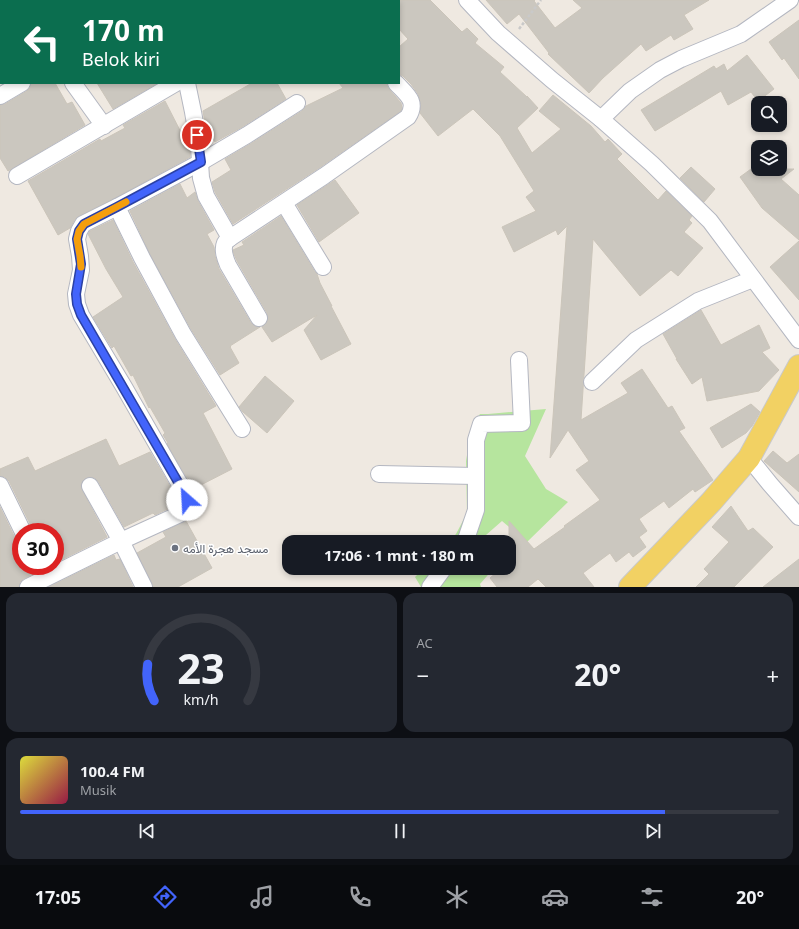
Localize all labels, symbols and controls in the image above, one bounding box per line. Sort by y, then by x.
text: 170 m [82,11,165,49]
icon: left [16,16,68,68]
text: Belok kiri [82,47,160,71]
map controls [751,96,787,176]
button: search [751,96,787,132]
pin [180,118,214,152]
icon: arrive [186,124,208,146]
button: layers [751,140,787,176]
position arrow [166,479,208,521]
speed limit sign: 30 [12,523,64,575]
place label: مسجد هجرة الأمه [183,540,268,557]
marker: مسجد هجرة الأمه [170,543,180,553]
text: 17:06 · 1 mnt · 180 m [324,545,474,565]
text: AC [417,634,433,652]
text: 23 [177,639,225,695]
text: 20° [574,654,621,695]
text: − [417,660,429,690]
text: + [766,660,779,690]
text: km/h [184,689,219,708]
text: 100.4 FM [80,761,145,781]
text: Musik [80,781,116,799]
icon: previous [136,820,158,842]
icon: pause [389,820,411,842]
icon: next [642,820,664,842]
icon: directions [151,883,179,911]
icon: music [248,883,276,911]
icon: phone [346,883,374,911]
icon: climate [443,883,471,911]
icon: car [541,883,569,911]
icon: filters [638,883,666,911]
text: 17:05 [35,885,81,909]
text: 20° [736,885,764,909]

